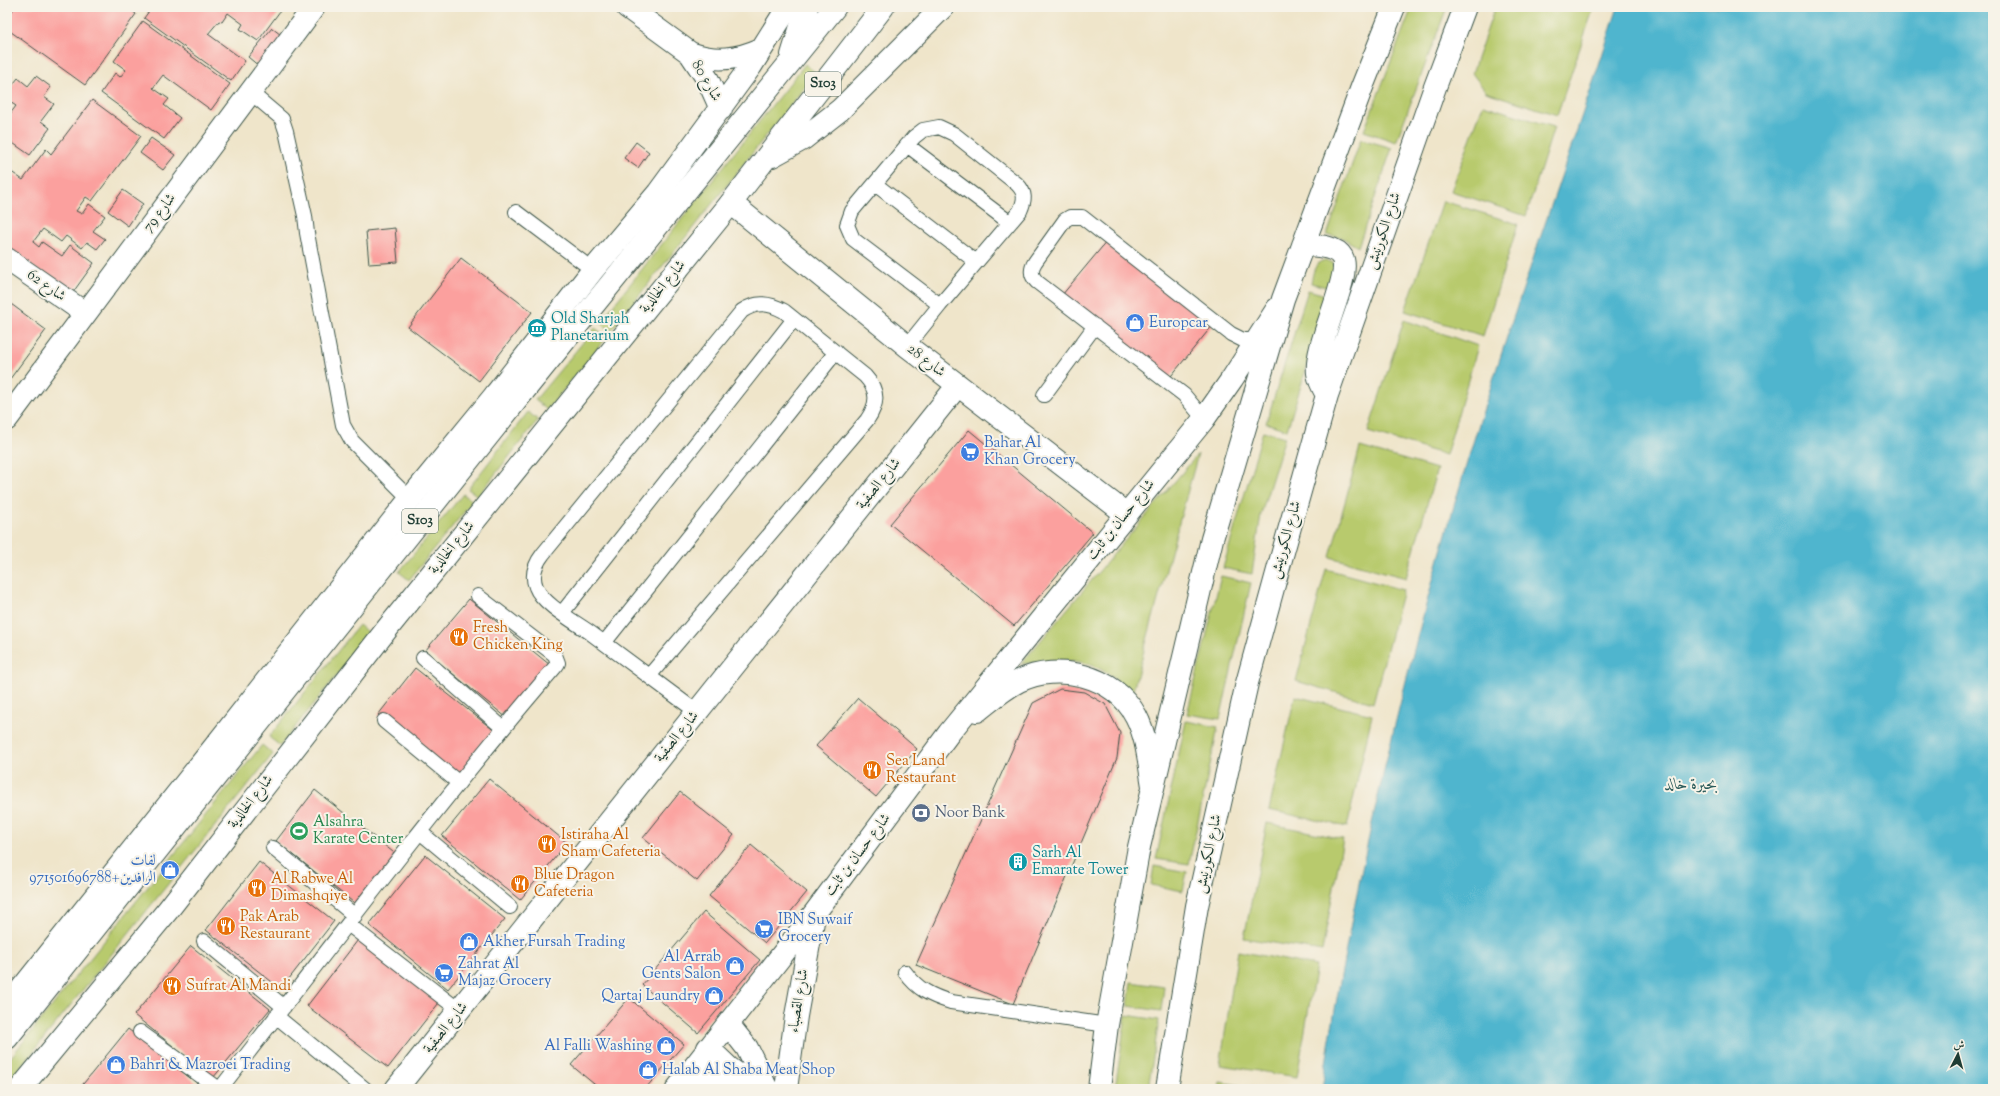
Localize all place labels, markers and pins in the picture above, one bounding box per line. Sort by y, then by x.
place label: Old Sharjah Planetarium [551,309,630,347]
shop icon: Europcar [1124,312,1146,334]
place label: Europcar [1149,313,1208,334]
museum icon: Old Sharjah Planetarium [526,317,548,339]
place label: Bahar Al Khan Grocery [984,433,1076,471]
supermarket icon: Bahar Al Khan Grocery [959,441,981,463]
place label: Fresh Chicken King [473,618,563,656]
restaurant icon: Fresh Chicken King [448,626,470,648]
place label: Sea Land Restaurant [886,751,956,789]
restaurant icon: Sea Land Restaurant [861,759,883,781]
bank icon: Noor Bank [910,802,932,824]
place label: Noor Bank [935,803,1005,824]
place label: Alsahra Karate Center [313,812,404,850]
sports icon: Alsahra Karate Center [288,820,310,842]
place label: Istiraha Al Sham Cafeteria [561,825,661,863]
restaurant icon: Istiraha Al Sham Cafeteria [536,833,558,855]
place label: Sarh Al Emarate Tower [1032,843,1129,881]
place label: لفات الرافدين+971501696788 [29,851,156,889]
building icon: Sarh Al Emarate Tower [1007,851,1029,873]
shop icon: لفات الرافدين+971501696788 [159,859,181,881]
place label: Blue Dragon Cafeteria [534,865,615,903]
place label: Al Rabwe Al Dimashqiye [271,869,353,907]
restaurant icon: Blue Dragon Cafeteria [509,873,531,895]
restaurant icon: Al Rabwe Al Dimashqiye [246,877,268,899]
place label: Pak Arab Restaurant [240,907,310,945]
place label: IBN Suwaif Grocery [778,910,853,948]
restaurant icon: Pak Arab Restaurant [215,915,237,937]
supermarket icon: IBN Suwaif Grocery [753,918,775,940]
shop icon: Akher Fursah Trading [458,931,480,953]
place label: Akher Fursah Trading [483,932,625,953]
place label: Al Arrab Gents Salon [642,947,721,985]
place label: Zahrat Al Majaz Grocery [458,954,552,992]
shop icon: Al Arrab Gents Salon [724,955,746,977]
supermarket icon: Zahrat Al Majaz Grocery [433,962,455,984]
restaurant icon: Sufrat Al Mandi [161,975,183,997]
place label: Sufrat Al Mandi [186,976,291,997]
shop icon: Qartaj Laundry [703,985,725,1007]
place label: Qartaj Laundry [601,986,701,1007]
shop icon: Al Falli Washing [655,1035,677,1057]
place label: Al Falli Washing [544,1036,652,1057]
shop icon: Bahri & Mazroei Trading [105,1054,127,1076]
place label: Bahri & Mazroei Trading [130,1055,290,1076]
shop icon: Halab Al Shaba Meat Shop [637,1059,659,1081]
place label: Halab Al Shaba Meat Shop [662,1060,835,1081]

